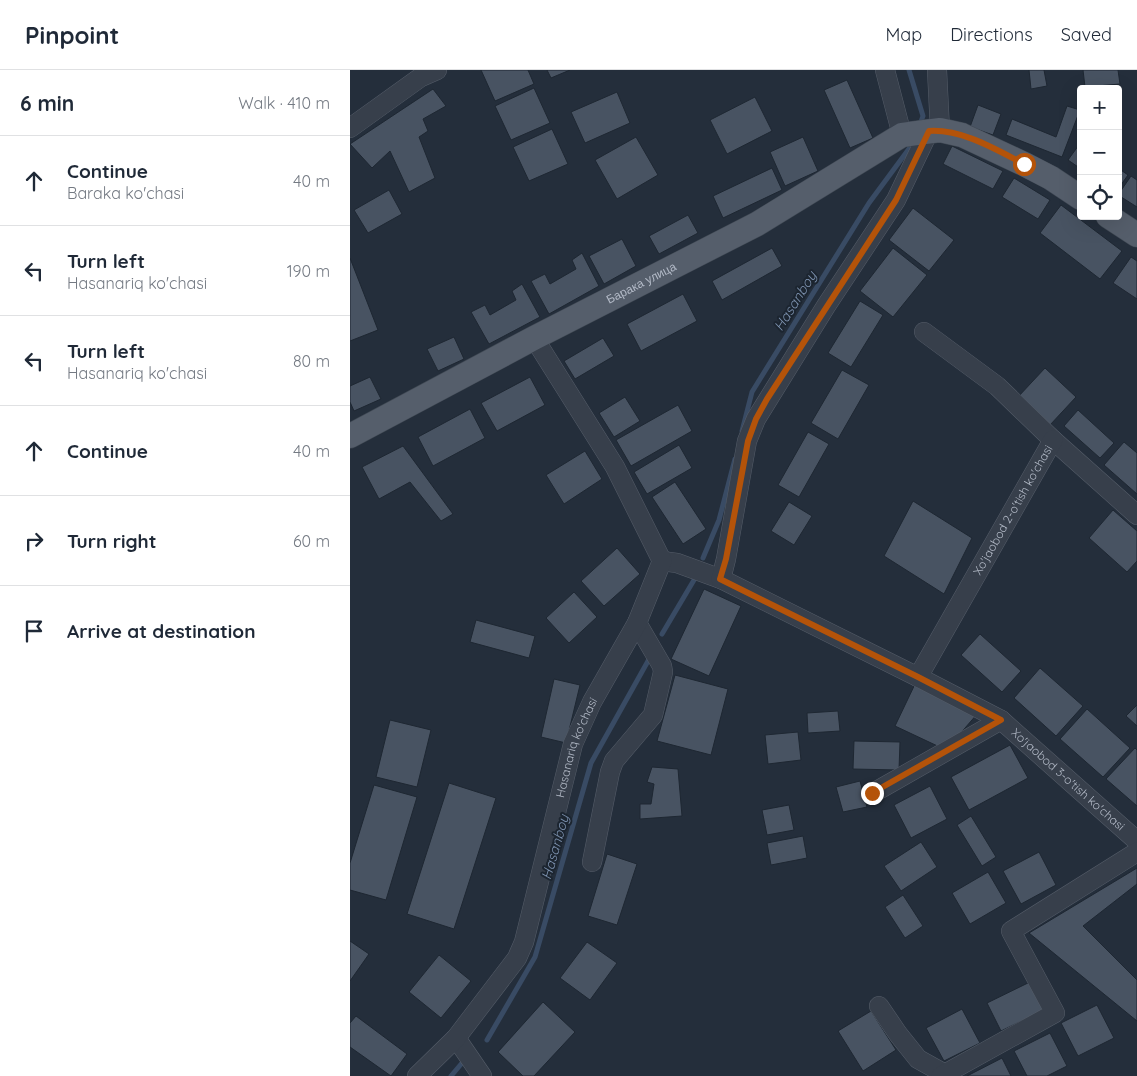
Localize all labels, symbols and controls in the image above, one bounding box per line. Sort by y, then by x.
text: Pinpoint [25,20,119,50]
text: Map [885,23,922,46]
text: Directions [950,23,1033,46]
text: Saved [1061,23,1112,46]
map controls [1077,85,1122,220]
button: + [1077,85,1122,130]
text: 6 min [20,90,74,116]
text: Walk · 410 m [238,93,330,113]
button: − [1077,130,1122,175]
route start [1013,153,1036,176]
text: Continue [67,159,148,183]
icon: ahead [20,167,48,195]
text: 40 m [293,171,330,191]
button: locate [1077,175,1122,220]
text: Baraka ko'chasi [67,183,184,203]
text: Turn left [67,249,145,273]
icon: left [20,257,48,285]
street label: Барака улица [604,258,679,307]
text: 190 m [287,261,330,281]
water label: Hasanboy [770,267,821,334]
text: Hasanariq ko'chasi [67,273,207,293]
text: Turn left [67,339,145,363]
icon: left [20,347,48,375]
text: 80 m [293,351,330,371]
text: Hasanariq ko'chasi [67,363,207,383]
icon: ahead [20,437,48,465]
text: Continue [67,439,148,463]
text: 40 m [293,441,330,461]
street label: Xo'jaobod 2-o'tish ko'chasi [970,442,1056,578]
icon: right [20,527,48,555]
text: Turn right [67,529,156,553]
text: 60 m [293,531,330,551]
icon: arrive [20,617,48,645]
text: Arrive at destination [67,619,256,643]
street label: Hasanariq ko'chasi [552,695,600,799]
street label: Xo'jaobod 3-o'tish ko'chasi [1008,725,1128,834]
route end [861,782,884,805]
water label: Hasanboy [537,811,573,882]

